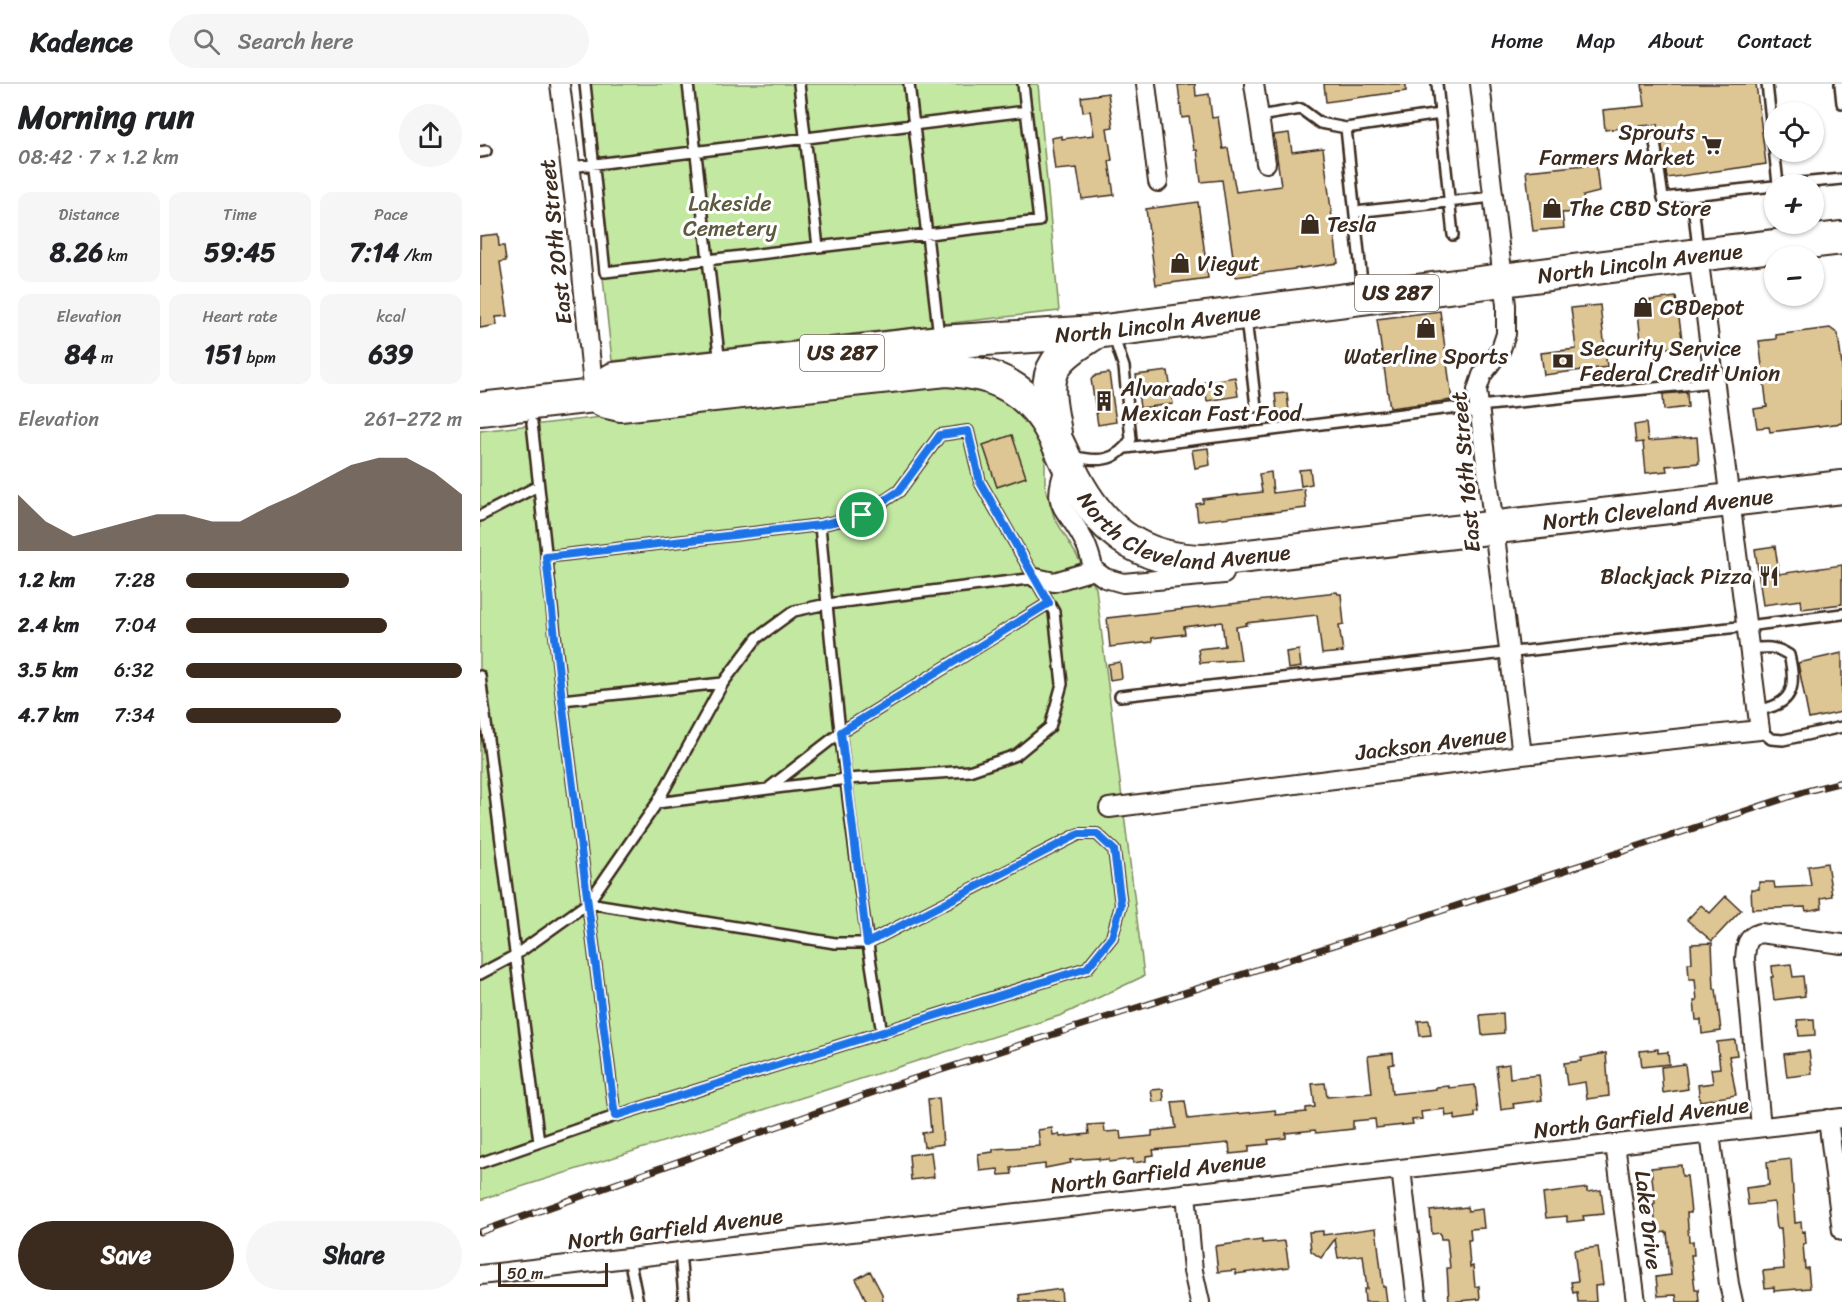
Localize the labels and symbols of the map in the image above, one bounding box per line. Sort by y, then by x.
place label: Sprouts Farmers Market [1539,113,1696,177]
supermarket icon: Sprouts Farmers Market [1700,133,1724,157]
street label: East 20th Street [527,157,584,327]
park label: Lakeside Cemetery [683,184,778,248]
place label: The CBD Store [1569,189,1711,228]
shop icon: The CBD Store [1540,196,1564,220]
place label: Tesla [1327,205,1377,244]
shop icon: Tesla [1298,212,1322,236]
street label: North Lincoln Avenue [1535,231,1745,295]
place label: Viegut [1197,244,1260,283]
shop icon: Viegut [1168,251,1192,275]
road number: US 287 [1355,275,1439,311]
place label: CBDepot [1660,288,1745,327]
street label: North Lincoln Avenue [1054,292,1263,355]
shop icon: CBDepot [1631,295,1655,319]
shop icon: Waterline Sports [1414,316,1438,340]
place label: Security Service Federal Credit Union [1580,329,1780,393]
road number: US 287 [800,335,884,371]
place label: Waterline Sports [1344,337,1509,376]
bank icon: Security Service Federal Credit Union [1551,349,1575,373]
place label: Alvarado's Mexican Fast Food [1120,369,1303,433]
building icon: Alvarado's Mexican Fast Food [1092,389,1116,413]
street label: East 16th Street [1439,389,1492,554]
street label: North Cleveland Avenue [1540,476,1776,542]
street label: North Cleveland Avenue [1067,483,1293,581]
pin [836,489,887,540]
place label: Blackjack Pizza [1600,557,1752,596]
restaurant icon: Blackjack Pizza [1757,564,1781,588]
street label: Jackson Avenue [1352,715,1509,772]
street label: North Garfield Avenue [1531,1085,1751,1150]
street label: North Garfield Avenue [1048,1140,1268,1205]
street label: Lake Drive [1623,1168,1674,1272]
street label: North Garfield Avenue [565,1196,785,1261]
scale bar [498,1260,608,1288]

